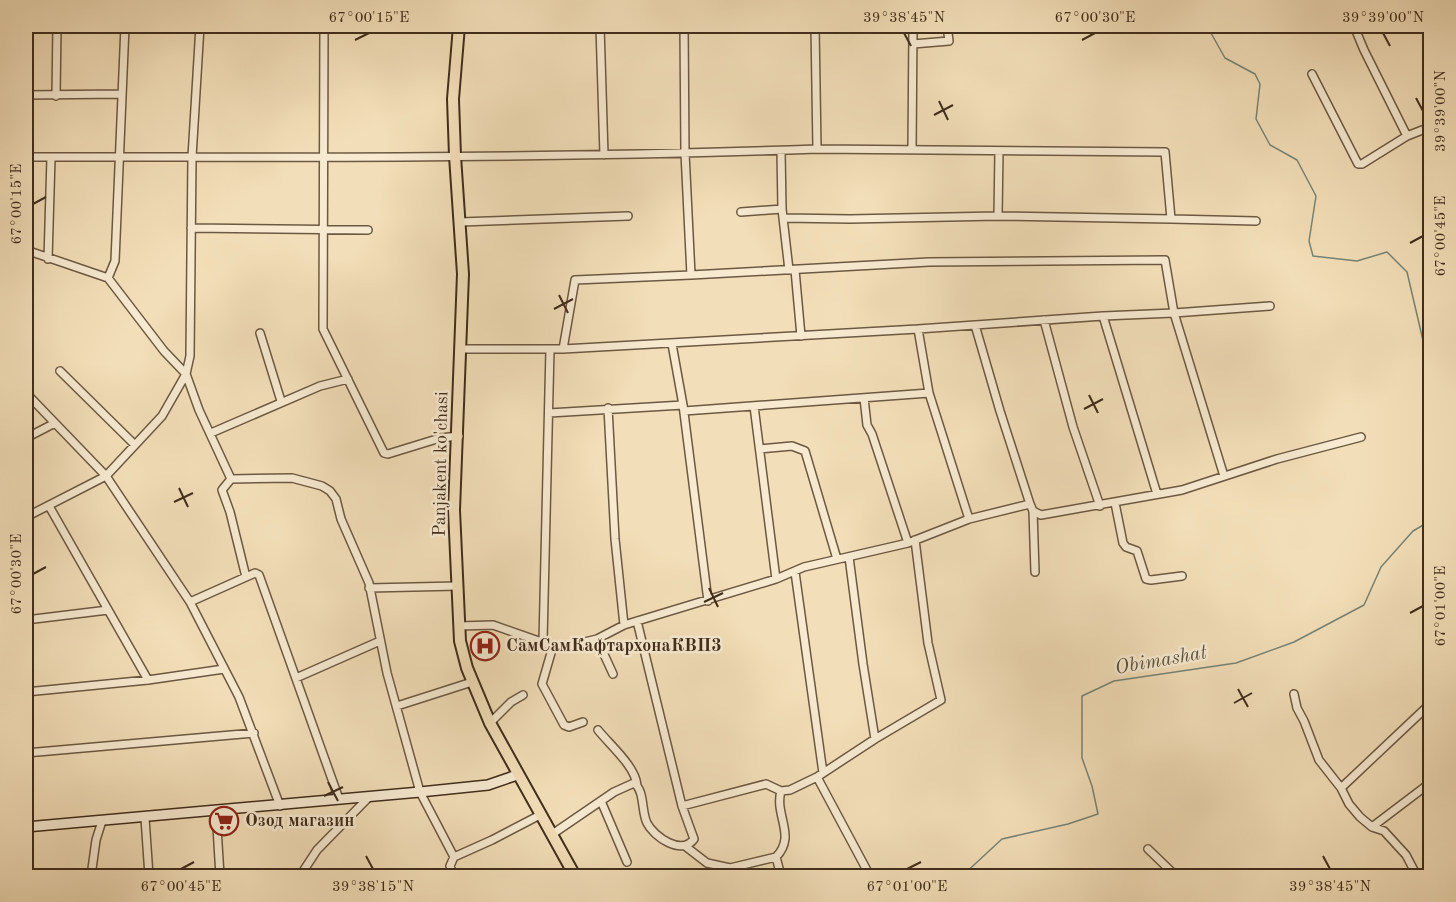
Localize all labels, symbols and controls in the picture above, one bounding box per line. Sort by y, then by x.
text: 67°00'15"E [329,11,409,26]
text: 39°38'45"N [863,11,945,26]
text: 67°00'30"E [1055,11,1135,26]
text: 39°39'00"N [1342,11,1424,26]
text: 39°39'00"N [1434,70,1449,152]
text: 67°00'15"E [10,164,25,244]
text: 67°00'45"E [1434,196,1449,276]
street label: Panjakent ko'chasi [431,391,451,537]
text: 67°00'30"E [10,534,25,614]
text: 67°01'00"E [1434,566,1449,646]
hospital icon: СамСамКафтархонаКВП3 [469,630,501,662]
place label: СамСамКафтархонаКВП3 [506,637,722,656]
water label: Obimashat [1113,643,1209,679]
supermarket icon: Озод магазин [208,805,240,837]
place label: Озод магазин [245,812,354,830]
text: 67°00'45"E [141,880,221,895]
text: 39°38'15"N [332,880,414,895]
text: 67°01'00"E [867,880,947,895]
text: 39°38'45"N [1289,880,1371,895]

